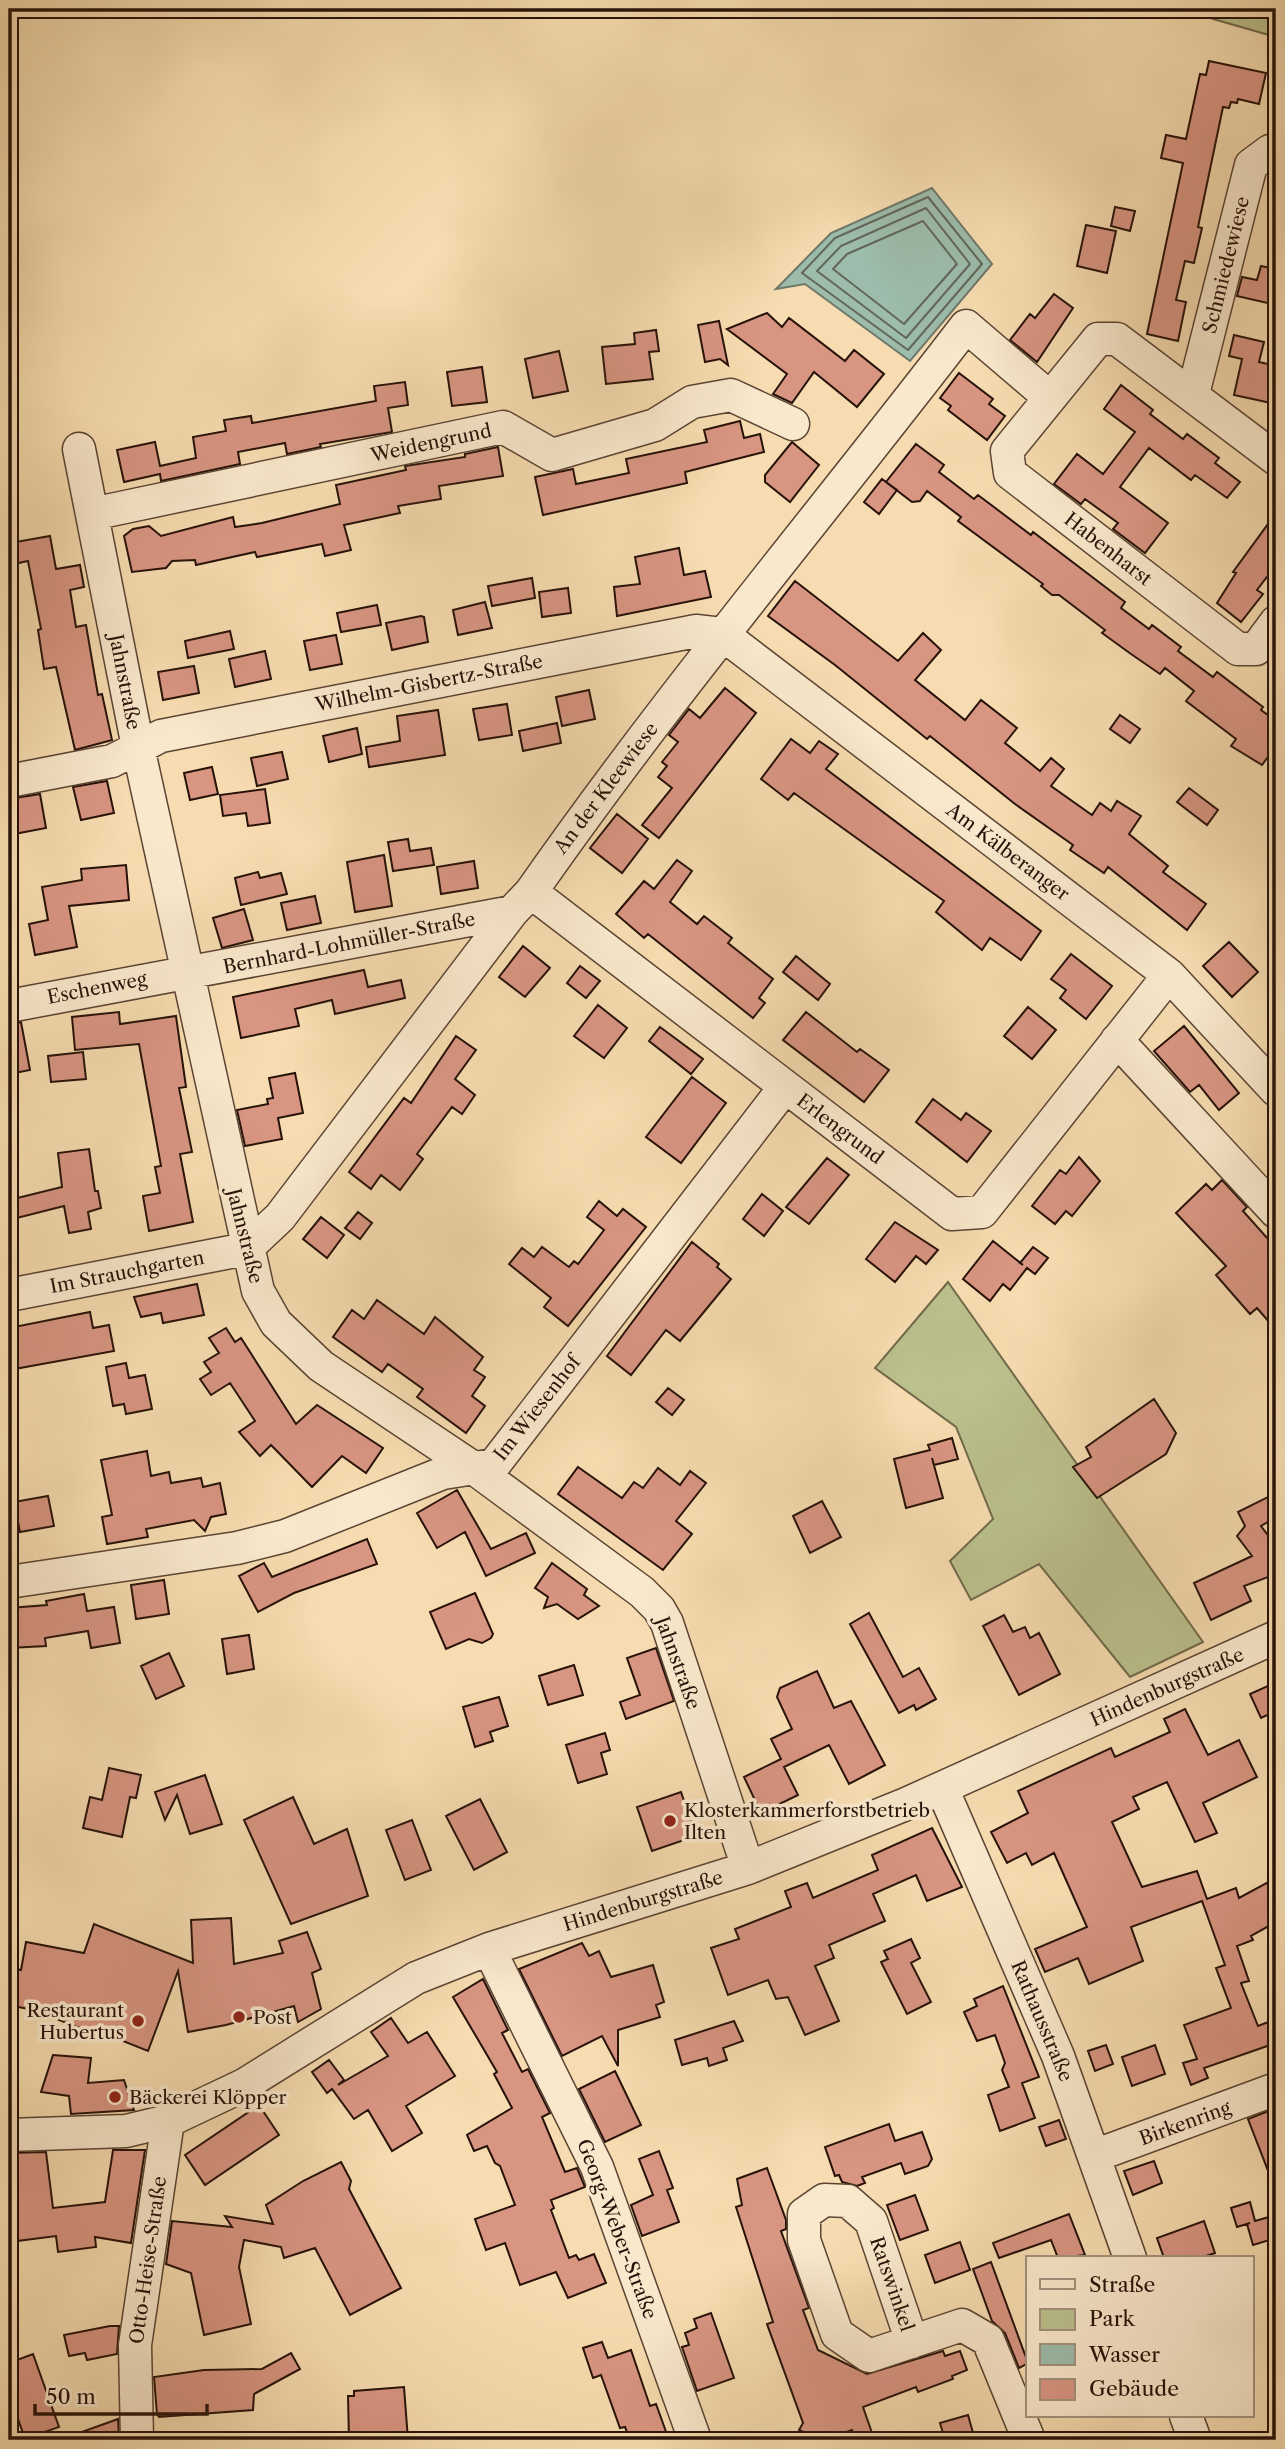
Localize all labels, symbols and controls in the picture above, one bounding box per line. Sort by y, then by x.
street label: Schmiedewiese [1198,194,1254,336]
street label: Weidengrund [368,419,494,467]
street label: Habenharst [1060,508,1157,591]
street label: Jahnstraße [104,629,146,732]
street label: Wilhelm-Gisbertz-Straße [312,650,545,717]
street label: An der Kleewiese [549,718,663,859]
street label: Am Kälberanger [941,798,1074,906]
street label: Bernhard-Lohmüller-Straße [221,907,477,979]
street label: Eschenweg [45,967,150,1009]
street label: Erlengrund [792,1089,888,1169]
street label: Jahnstraße [221,1183,268,1286]
street label: Im Strauchgarten [48,1246,206,1298]
street label: Im Wiesenhof [489,1349,587,1465]
street label: Jahnstraße [650,1611,705,1712]
street label: Hindenburgstraße [1087,1643,1247,1731]
place label: Klosterkammerforstbetrieb Ilten [684,1799,930,1844]
marker: Klosterkammerforstbetrieb Ilten [662,1813,678,1829]
street label: Hindenburgstraße [560,1866,726,1936]
street label: Rathausstraße [1006,1957,1078,2085]
place label: Restaurant Hubertus [26,1999,124,2044]
place label: Post [253,2006,292,2029]
marker: Post [231,2009,247,2025]
marker: Restaurant Hubertus [130,2013,146,2029]
place label: Bäckerei Klöpper [129,2086,287,2109]
marker: Bäckerei Klöpper [107,2089,123,2105]
street label: Birkenring [1136,2096,1235,2150]
street label: Georg-Weber-Straße [572,2136,662,2322]
street label: Otto-Heise-Straße [125,2175,171,2345]
street label: Ratswinkel [865,2234,919,2335]
legend [1026,2256,1254,2418]
text: Straße [1089,2272,1155,2297]
text: Park [1089,2306,1135,2331]
text: Wasser [1088,2342,1160,2367]
scale bar [35,2372,206,2416]
text: Gebäude [1089,2376,1179,2401]
text: 50 m [46,2384,96,2409]

